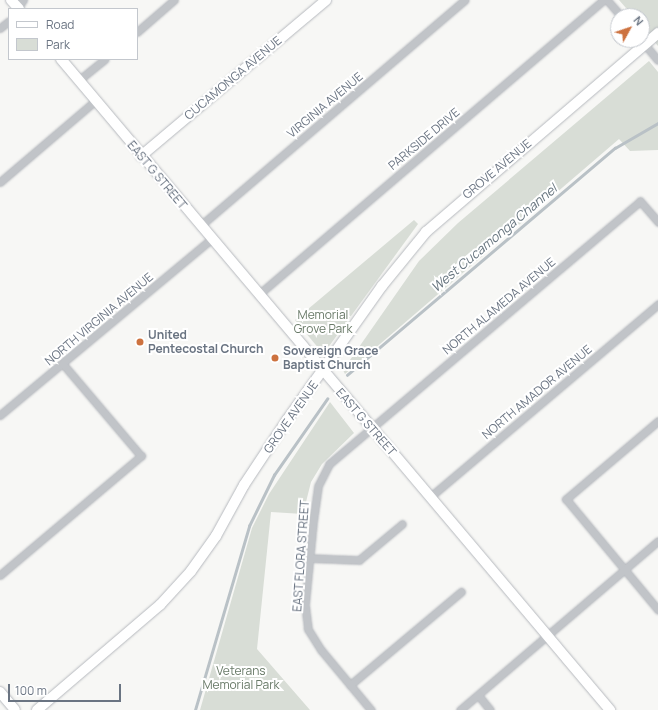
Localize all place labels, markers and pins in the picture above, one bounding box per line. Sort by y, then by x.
place label: United Pentecostal Church [148,328,264,356]
marker: United Pentecostal Church [135,337,145,347]
place label: Sovereign Grace Baptist Church [283,344,379,372]
marker: Sovereign Grace Baptist Church [270,353,280,363]

